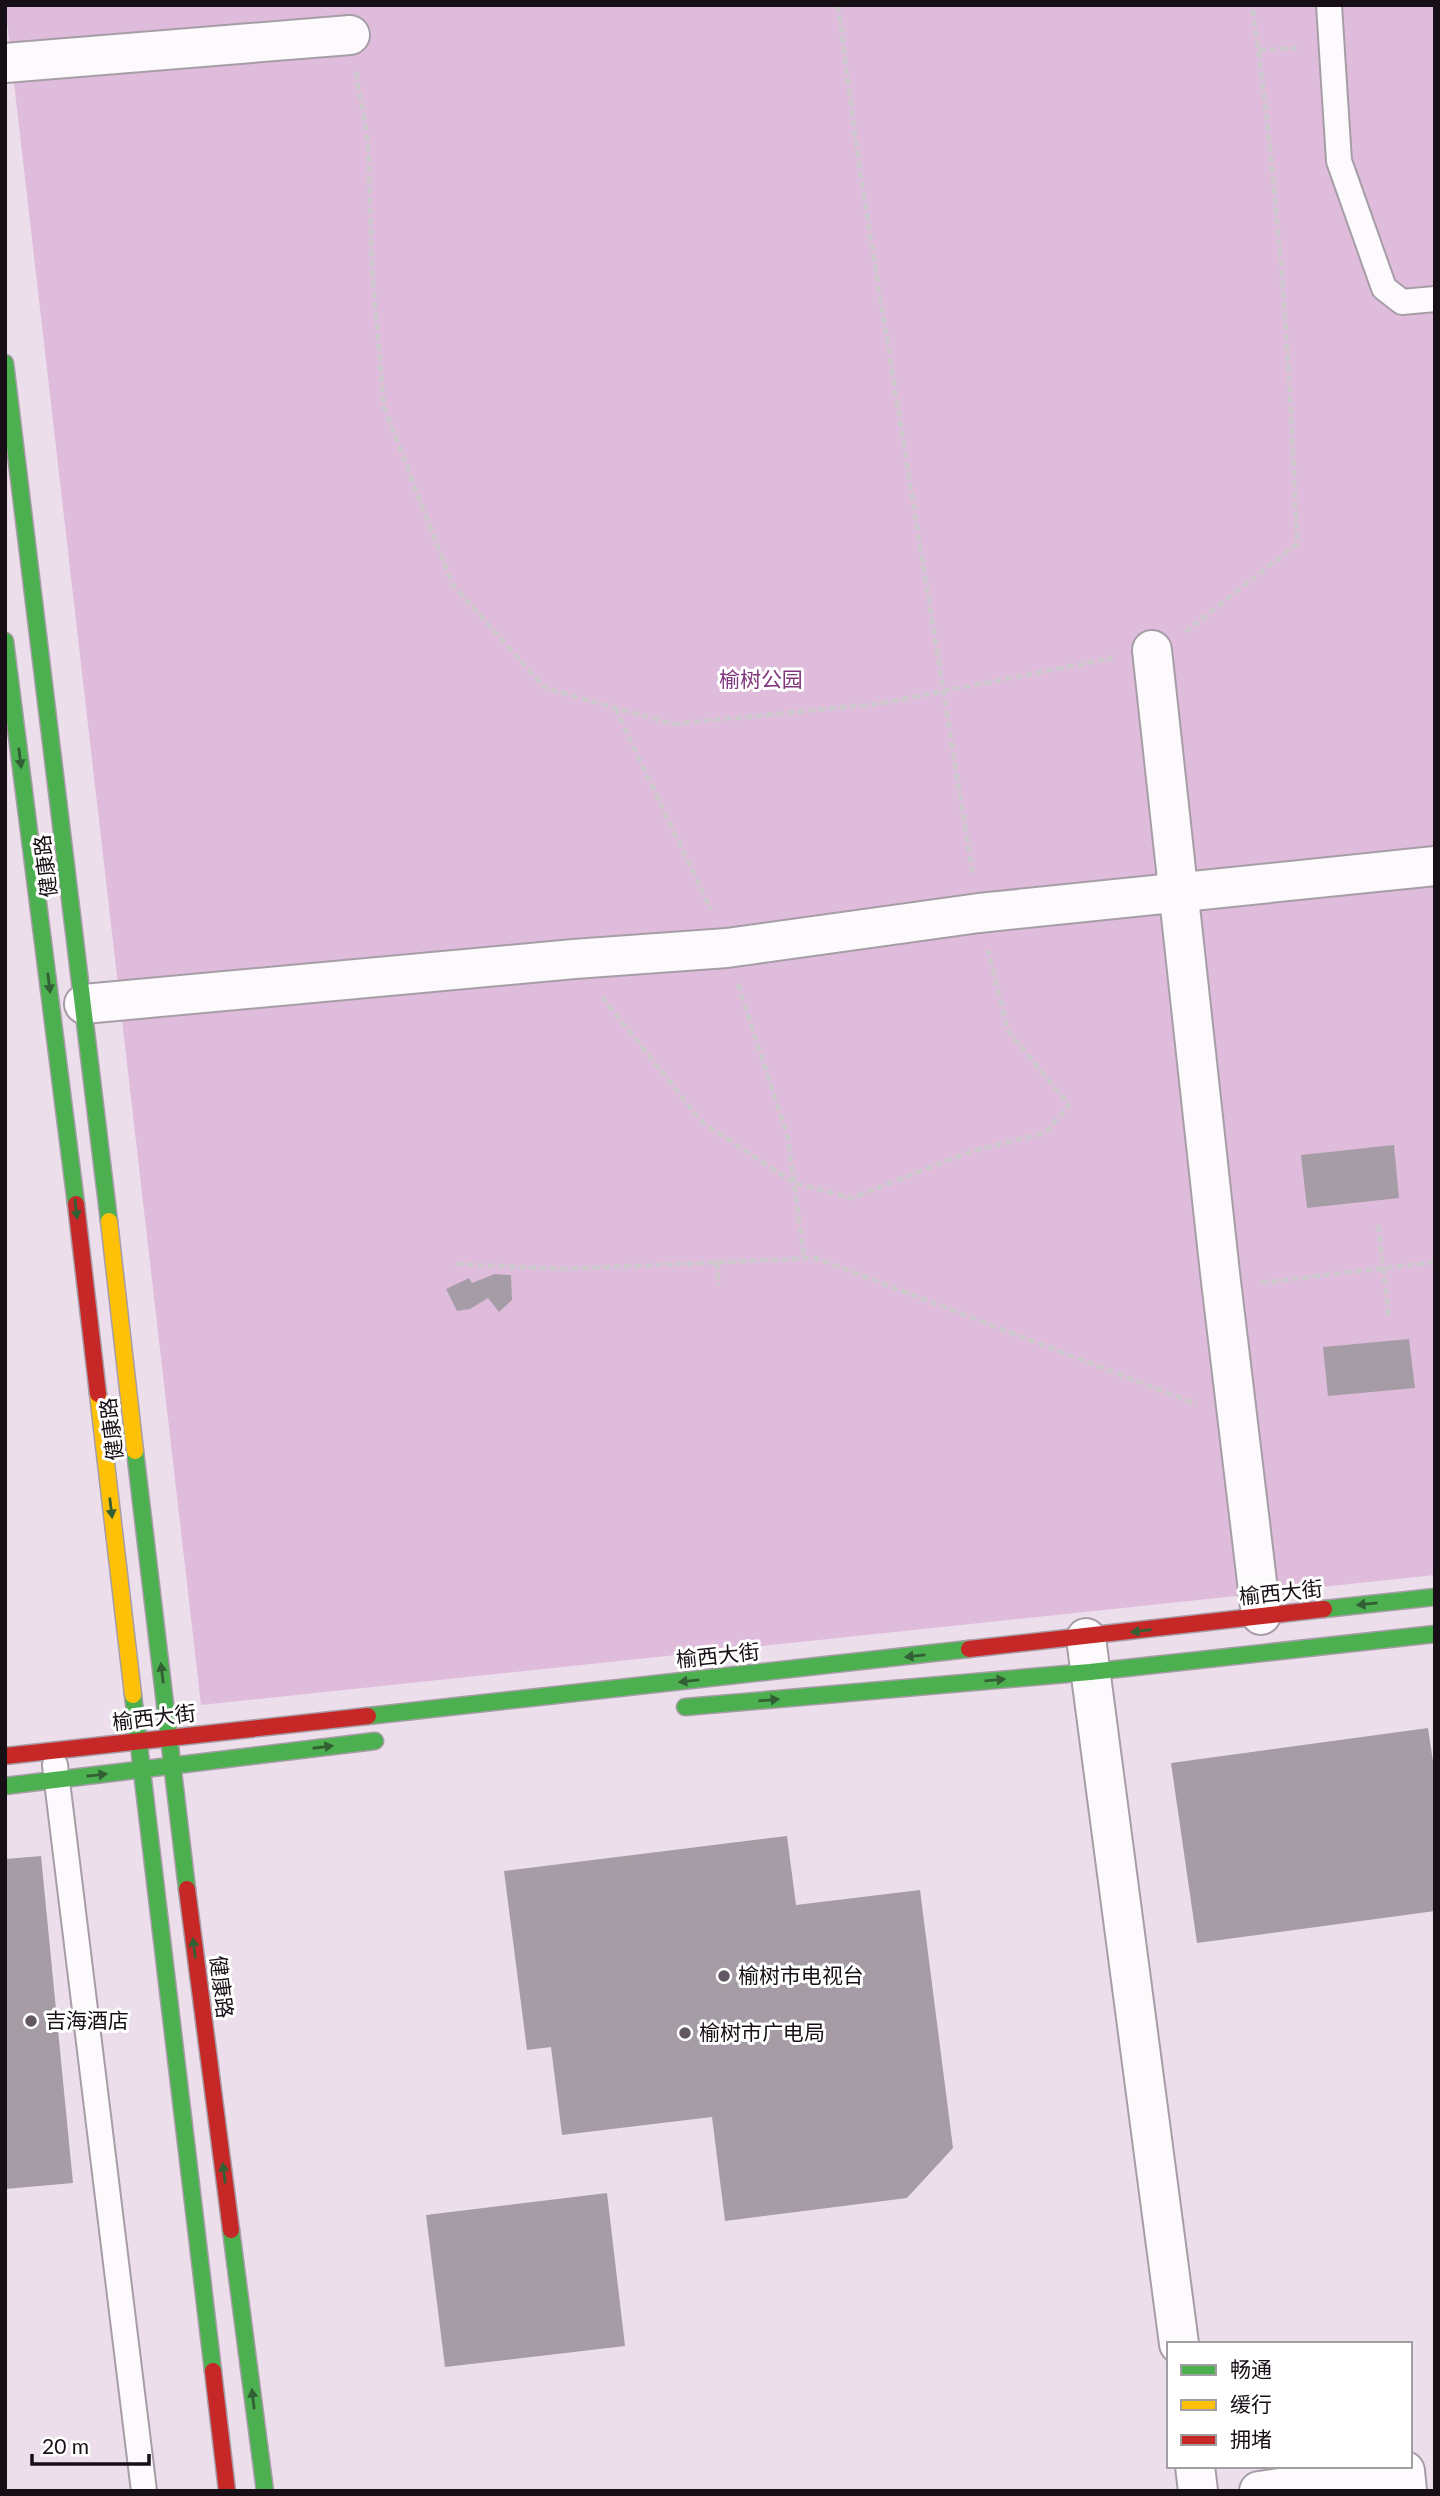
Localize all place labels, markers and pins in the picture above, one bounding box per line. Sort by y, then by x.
place label: 榆树市电视台 [738,1962,864,1987]
marker: 榆树市电视台 [716,1968,732,1984]
place label: 吉海酒店 [45,2007,129,2032]
marker: 吉海酒店 [23,2013,39,2029]
place label: 榆树市广电局 [699,2019,825,2044]
marker: 榆树市广电局 [677,2025,693,2041]

